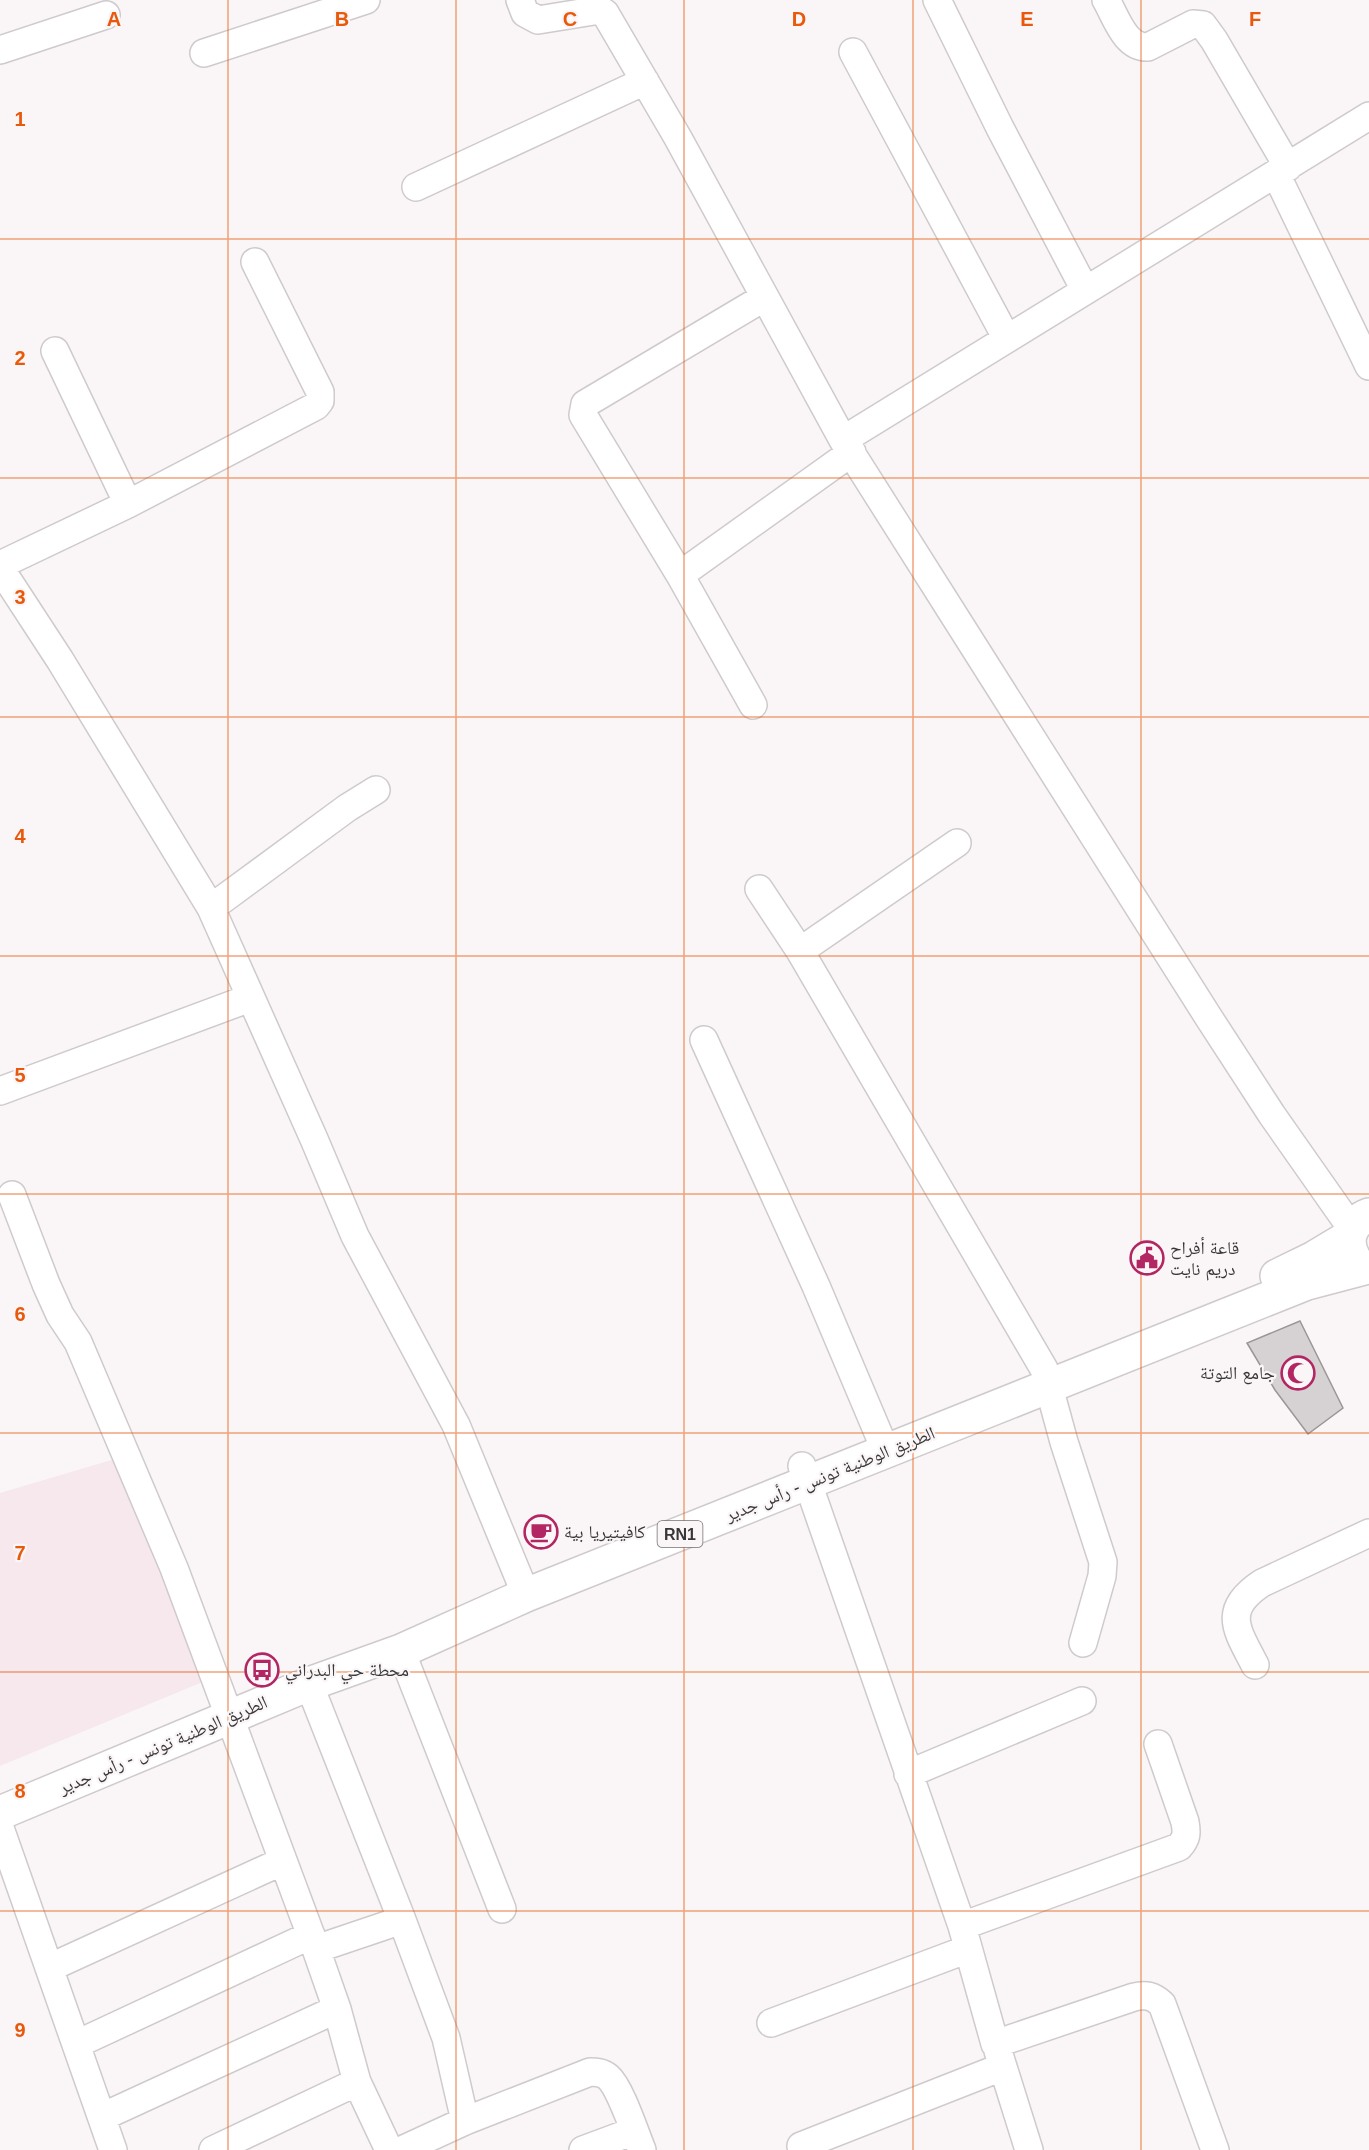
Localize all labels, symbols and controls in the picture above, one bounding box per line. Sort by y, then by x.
text: A [107,8,121,30]
text: B [335,8,349,30]
text: C [563,8,577,30]
text: D [792,8,806,30]
text: E [1020,8,1034,30]
text: F [1249,8,1261,30]
text: 1 [14,108,26,130]
text: 2 [14,347,26,369]
text: 3 [14,586,26,608]
text: 4 [14,825,26,847]
text: 5 [14,1064,26,1086]
place label: قاعة أفراح دريم نايت [1170,1237,1239,1281]
public building icon: قاعة أفراح دريم نايت [1129,1240,1165,1276]
text: 6 [14,1303,26,1325]
mosque icon: جامع التوتة [1280,1355,1316,1391]
place label: جامع التوتة [1200,1363,1275,1385]
street label: الطريق الوطنية تونس - رأس جدير [721,1422,938,1527]
cafe icon: كافيتيريا بية [523,1514,559,1550]
road number: RN1 [658,1521,702,1547]
place label: كافيتيريا بية [564,1522,646,1543]
text: 7 [14,1542,26,1564]
bus stop icon: محطة حي البدراني [244,1652,280,1688]
place label: محطة حي البدراني [285,1660,409,1685]
street label: الطريق الوطنية تونس - رأس جدير [55,1691,271,1799]
text: 8 [14,1780,26,1802]
text: 9 [14,2019,26,2041]

